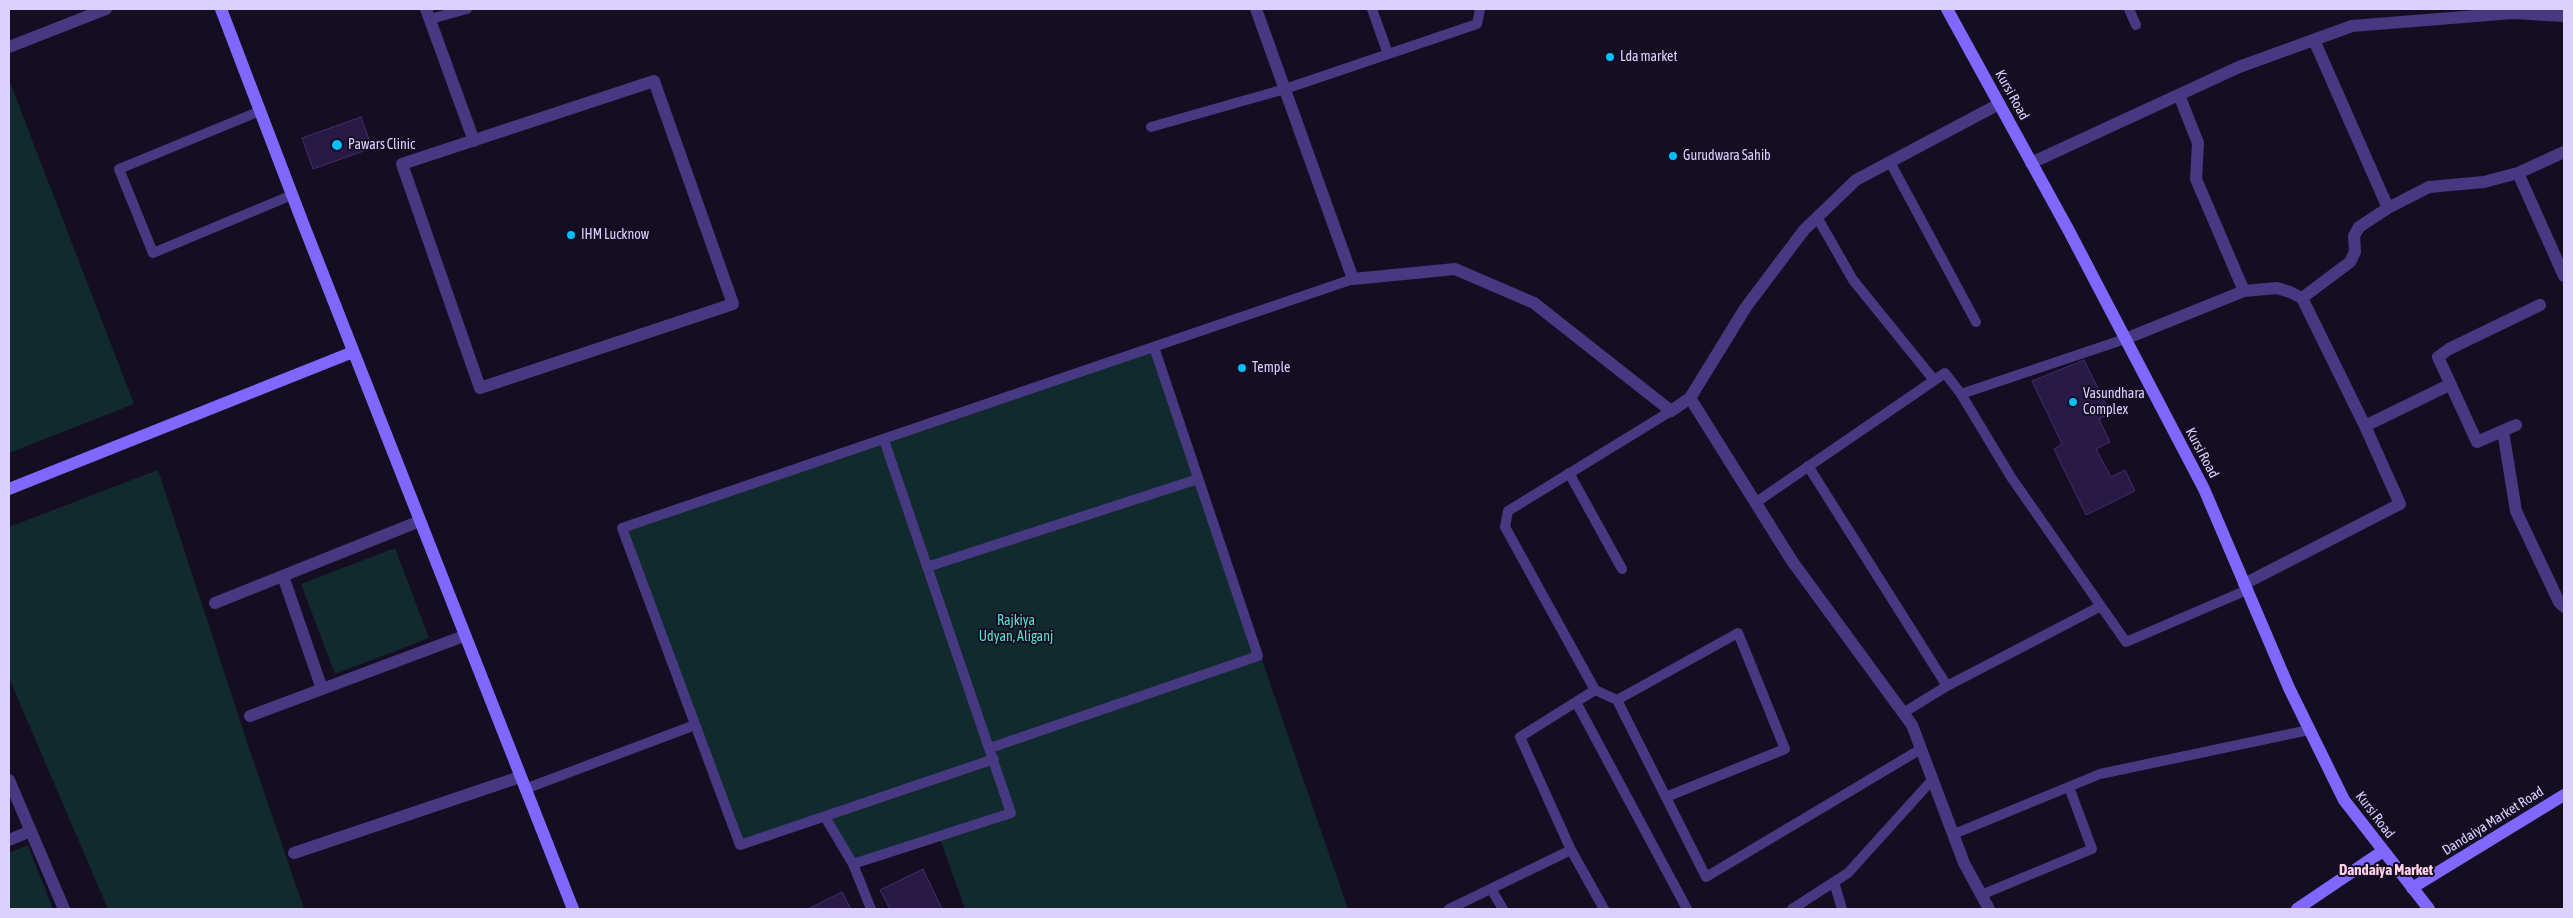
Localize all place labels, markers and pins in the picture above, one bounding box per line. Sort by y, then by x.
place label: Lda market [1620,49,1677,65]
marker: Lda market [1604,51,1616,63]
place label: Pawars Clinic [348,137,415,153]
marker: Pawars Clinic [330,138,344,152]
place label: Gurudwara Sahib [1683,148,1771,164]
marker: Gurudwara Sahib [1667,150,1679,162]
place label: IHM Lucknow [581,227,649,243]
marker: IHM Lucknow [565,229,577,241]
place label: Temple [1252,360,1290,376]
marker: Temple [1236,362,1248,374]
place label: Vasundhara Complex [2083,386,2145,418]
marker: Vasundhara Complex [2067,396,2079,408]

